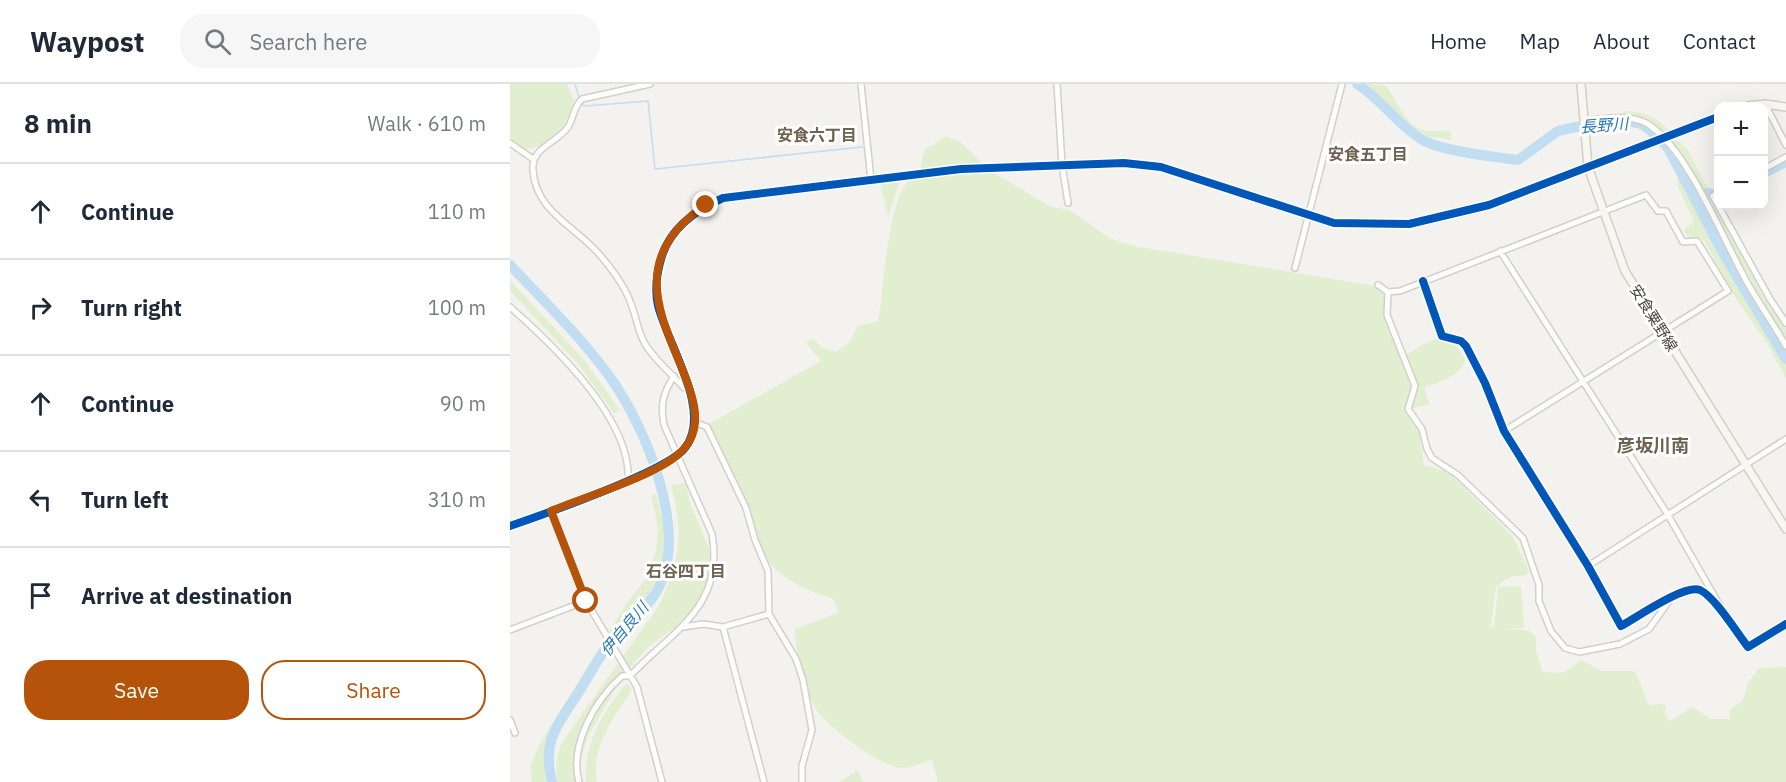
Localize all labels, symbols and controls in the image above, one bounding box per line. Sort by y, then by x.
search box [180,14,600,68]
text: Waypost [30,23,144,60]
icon: search [201,25,234,58]
text: Search here [249,27,367,56]
text: Home [1430,27,1487,55]
text: Map [1520,27,1560,55]
text: About [1593,27,1650,55]
text: Contact [1683,27,1756,55]
map controls [1714,102,1768,210]
button: + [1714,102,1768,156]
text: 8 min [24,106,92,140]
text: Walk · 610 m [368,110,486,137]
water label: 長野川 [1579,113,1631,137]
district label: 安食六丁目 [777,125,857,145]
district label: 安食五丁目 [1328,144,1408,164]
button: − [1714,156,1768,210]
route end [692,191,718,217]
icon: ahead [24,195,57,228]
text: Continue [81,197,174,226]
text: 110 m [428,198,486,225]
street label: 安食粟野線 [1626,281,1682,355]
icon: right [24,291,57,324]
text: Turn right [81,293,182,322]
text: 100 m [428,294,486,321]
icon: ahead [24,387,57,420]
text: Continue [81,389,174,418]
text: 90 m [440,390,486,417]
district label: 彦坂川南 [1617,434,1689,457]
icon: left [24,483,57,516]
text: Turn left [81,485,169,514]
text: 310 m [428,486,486,513]
district label: 石谷四丁目 [646,561,726,581]
icon: arrive [24,579,57,612]
text: Arrive at destination [81,581,292,610]
route start [572,587,598,613]
water label: 伊自良川 [596,597,654,660]
button: Save [24,660,249,720]
button: Share [261,660,486,720]

